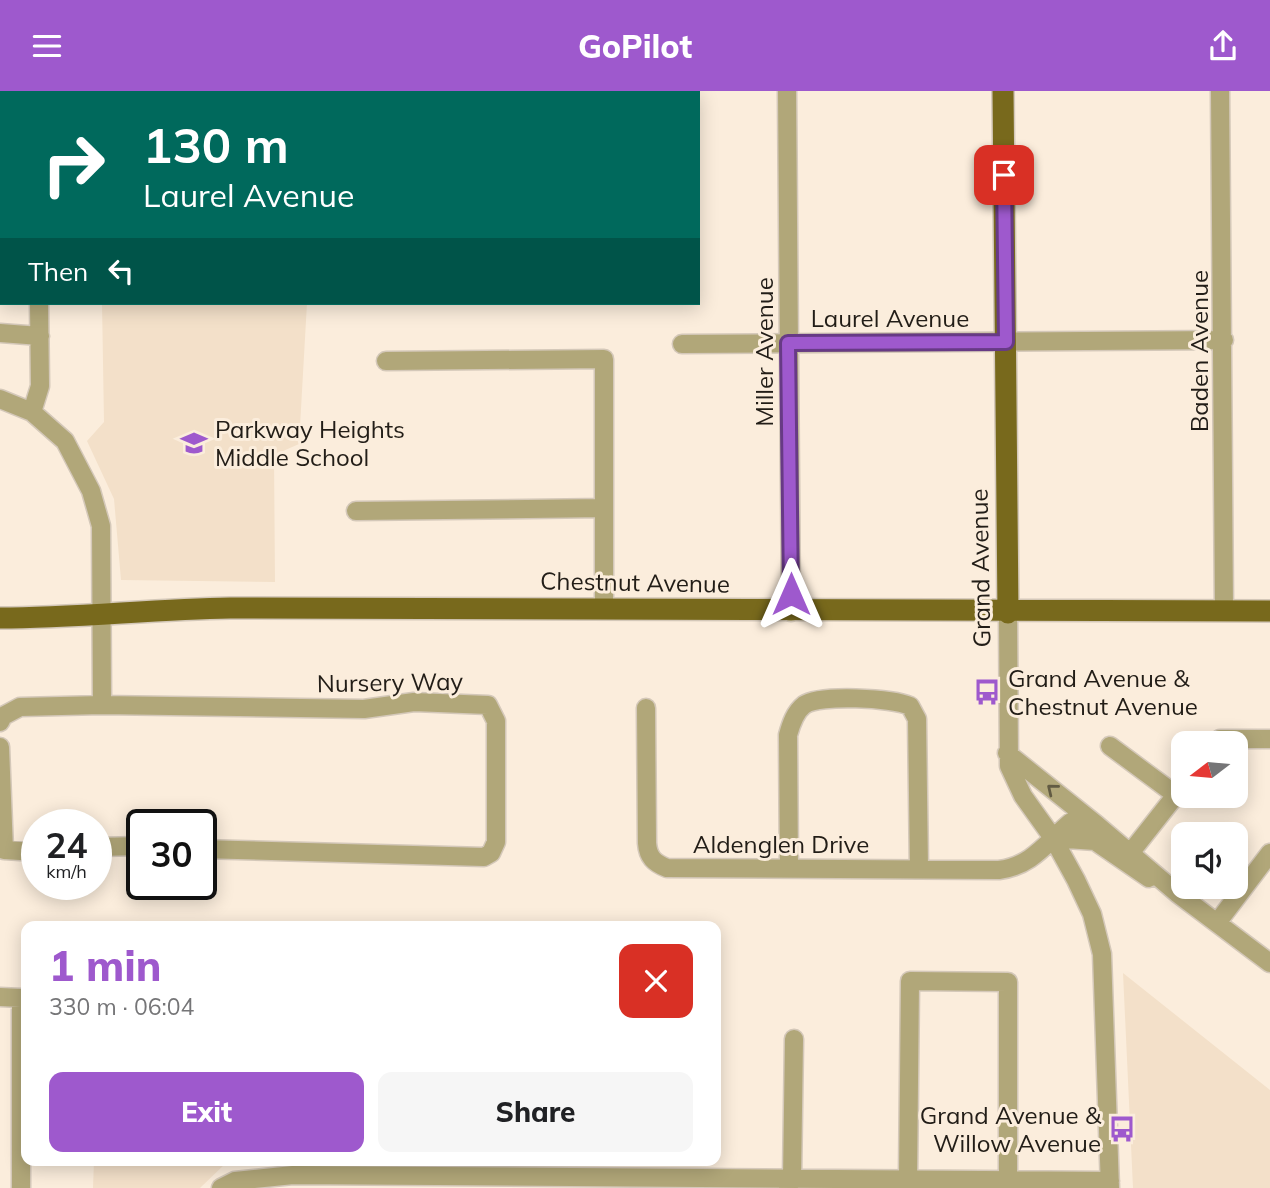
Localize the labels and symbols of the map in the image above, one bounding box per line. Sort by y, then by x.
pin [974,145,1034,205]
street label: Baden Avenue [1184,270,1214,432]
street label: Miller Avenue [749,277,779,427]
street label: Laurel Avenue [811,303,969,333]
place label: Parkway Heights Middle School [215,414,405,472]
school or university icon: Parkway Heights Middle School [179,428,209,458]
street label: Grand Avenue [964,488,996,648]
position arrow [754,557,828,631]
street label: Chestnut Avenue [540,565,730,599]
place label: Grand Avenue & Chestnut Avenue [1008,663,1198,721]
street label: Nursery Way [317,666,464,698]
bus stop icon: Grand Avenue & Chestnut Avenue [972,677,1002,707]
north arrow [1171,731,1248,809]
one-way arrow [1047,784,1059,797]
speed limit sign: 30 [126,809,217,900]
street label: Aldenglen Drive [693,829,869,859]
place label: Grand Avenue & Willow Avenue [920,1100,1102,1158]
bus stop icon: Grand Avenue & Willow Avenue [1107,1114,1137,1144]

